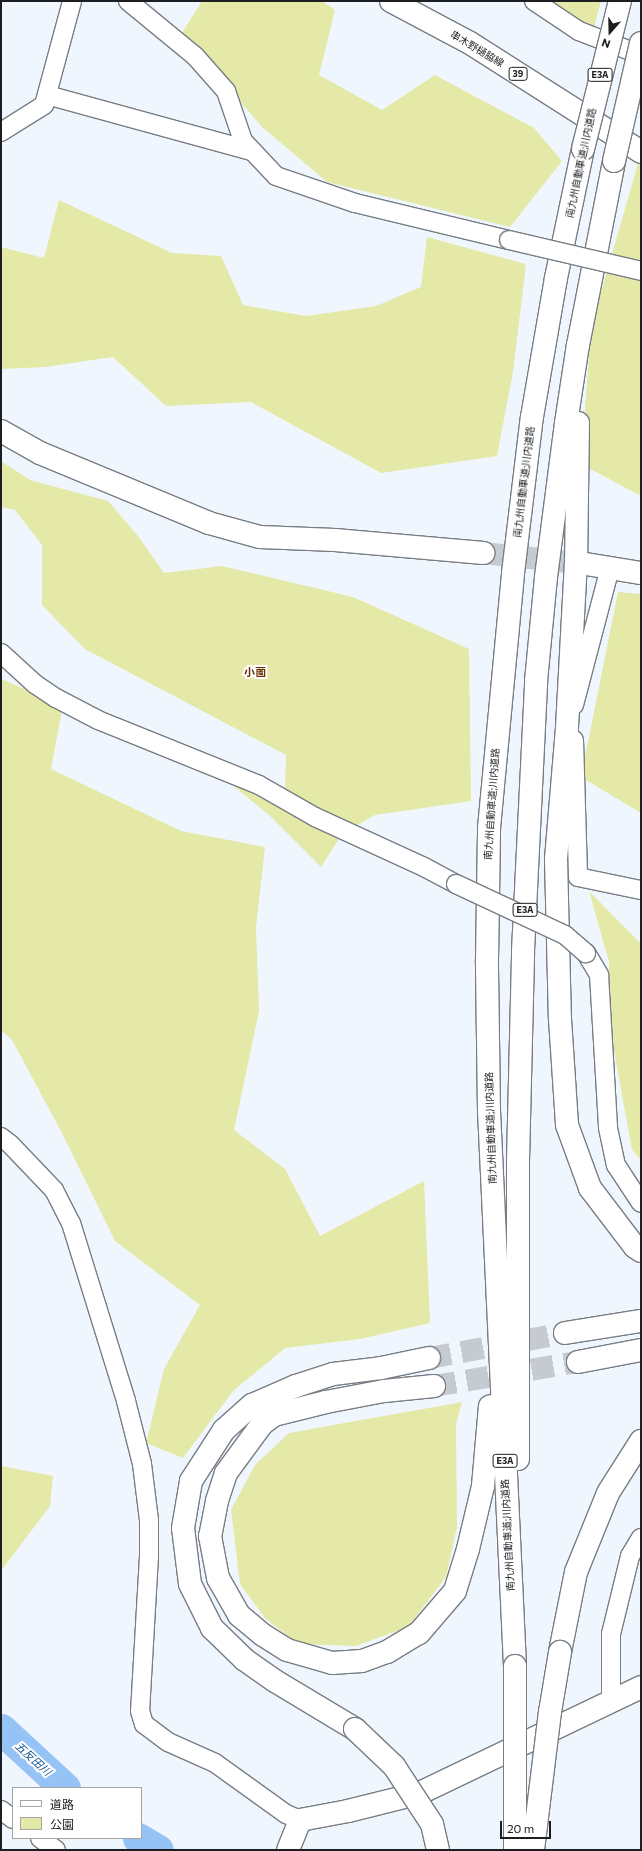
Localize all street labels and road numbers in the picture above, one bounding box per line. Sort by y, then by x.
street label: 串木野樋脇線 [448,28,506,70]
road number: 39 [508,67,528,81]
road number: E3A [587,68,613,82]
street label: 南九州自動車道;川内道路 [563,107,599,219]
street label: 南九州自動車道;川内道路 [511,426,537,538]
street label: 南九州自動車道;川内道路 [482,748,502,860]
road number: E3A [512,903,538,917]
street label: 南九州自動車道;川内道路 [483,1072,499,1184]
road number: E3A [492,1454,518,1468]
street label: 南九州自動車道;川内道路 [499,1479,517,1591]

